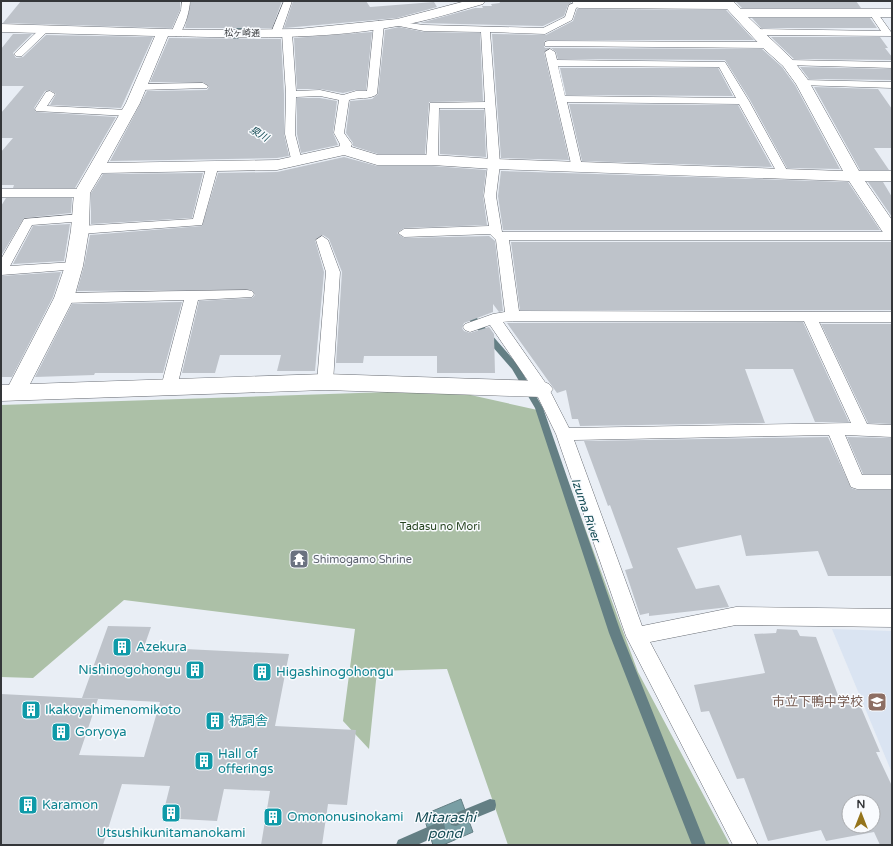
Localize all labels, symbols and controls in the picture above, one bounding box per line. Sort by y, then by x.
street label: 松ヶ崎通 [224,28,260,39]
water label: 泉川 [247,124,272,145]
water label: Izuma River [569,476,604,545]
park label: Tadasu no Mori [400,520,480,533]
temple icon: Shimogamo Shrine [288,548,310,570]
place label: Shimogamo Shrine [313,553,412,566]
building icon: Azekura [111,636,133,658]
place label: Azekura [136,639,187,655]
building icon: Nishinogohongu [184,659,206,681]
building icon: Higashinogohongu [251,661,273,683]
place label: Nishinogohongu [78,662,181,678]
place label: Higashinogohongu [276,664,394,680]
school or university icon: 市立下鴨中学校 [866,691,888,713]
place label: 市立下鴨中学校 [772,694,863,710]
building icon: Ikakoyahimenomikoto [20,699,42,721]
place label: Ikakoyahimenomikoto [45,702,181,718]
building icon: 祝詞舎 [204,710,226,732]
place label: 祝詞舎 [229,713,268,729]
building icon: Goryoya [50,721,72,743]
place label: Goryoya [75,724,127,740]
place label: Hall of offerings [218,746,273,777]
building icon: Hall of offerings [193,750,215,772]
building icon: Karamon [17,794,39,816]
north arrow [841,794,881,834]
place label: Karamon [42,797,98,813]
text: N [857,798,865,811]
building icon: Utsushikunitamanokami [160,802,182,824]
building icon: Omononusinokami [262,806,284,828]
place label: Omononusinokami [287,809,404,825]
water label: Mitarashi pond [414,809,478,842]
place label: Utsushikunitamanokami [96,825,246,841]

